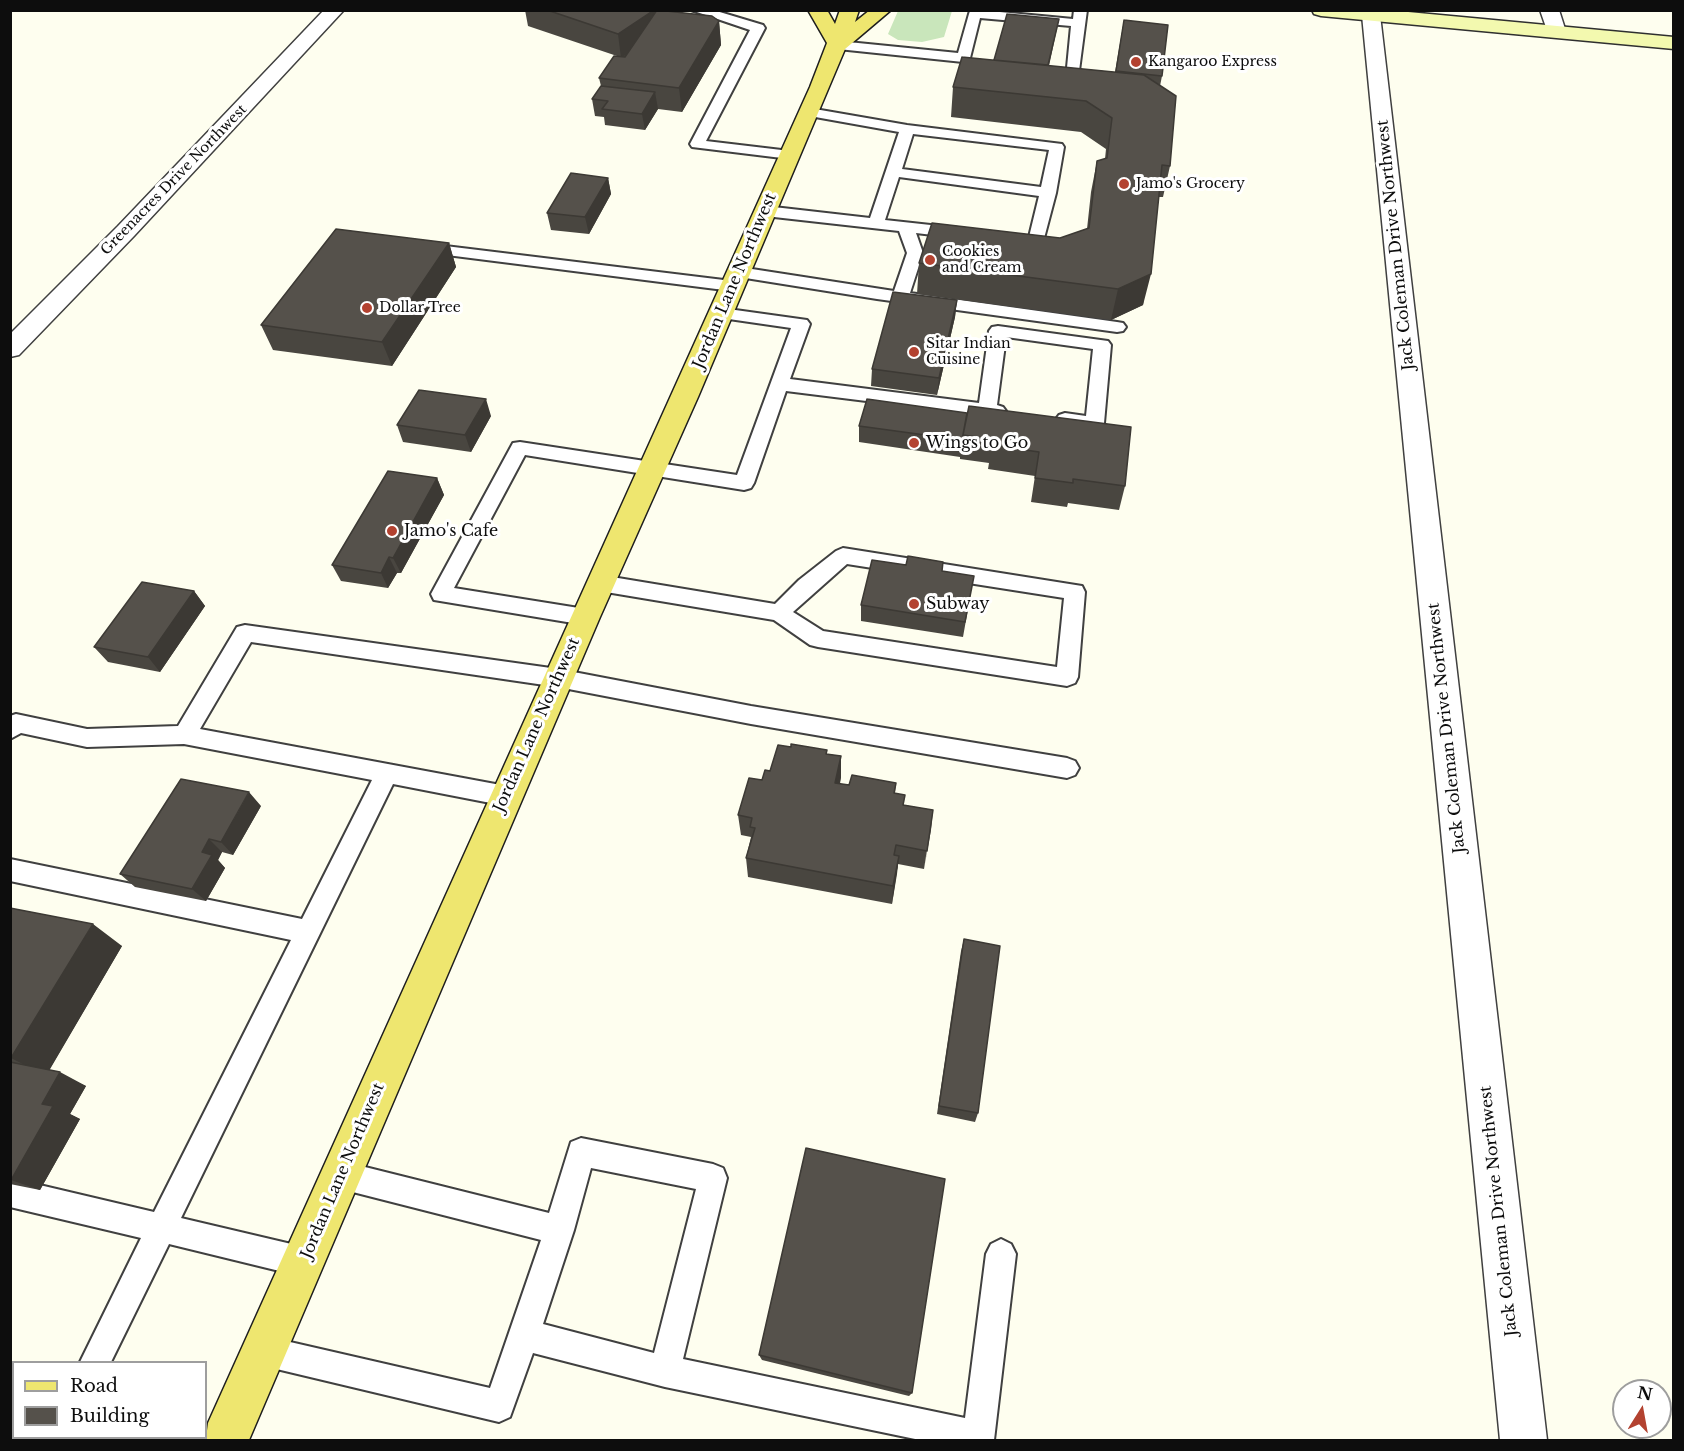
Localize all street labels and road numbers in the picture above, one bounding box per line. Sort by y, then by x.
street label: Greenacres Drive Northwest [98,101,250,259]
street label: Jack Coleman Drive Northwest [1373,119,1419,371]
street label: Jordan Lane Northwest [689,190,781,372]
street label: Jack Coleman Drive Northwest [1424,602,1470,854]
street label: Jordan Lane Northwest [490,635,584,815]
street label: Jordan Lane Northwest [297,1080,389,1262]
street label: Jack Coleman Drive Northwest [1476,1085,1522,1337]

